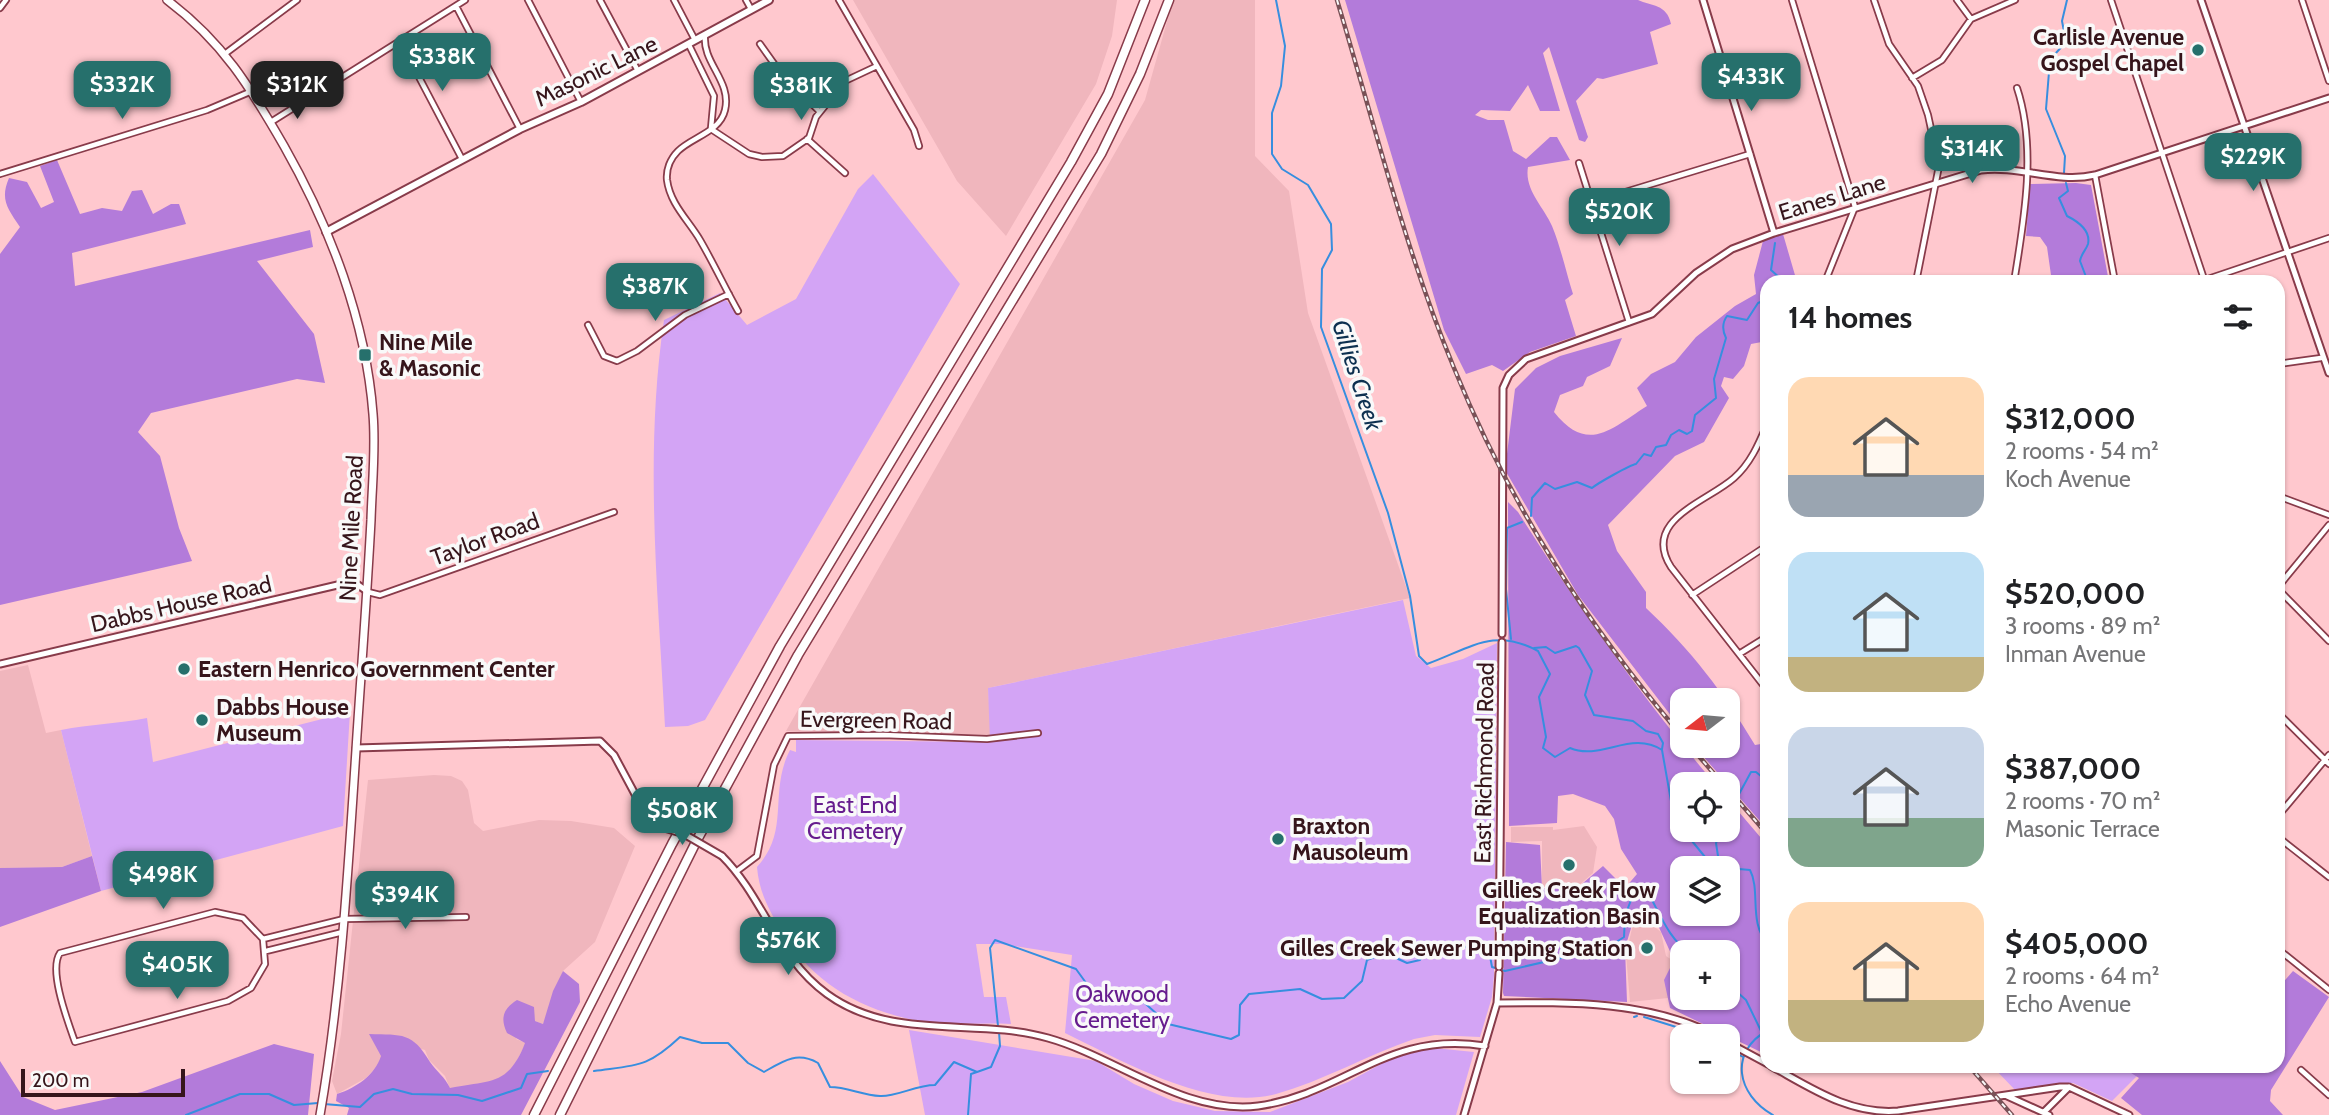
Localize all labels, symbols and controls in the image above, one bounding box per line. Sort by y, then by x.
place label: Carlisle Avenue Gospel Chapel [2033,23,2184,77]
street label: Masonic Lane [530,29,662,113]
pin: $338K [393,34,491,93]
text: $338K [409,42,475,70]
marker: Carlisle Avenue Gospel Chapel [2190,42,2206,58]
pin: $433K [1702,54,1800,113]
pin: $332K [73,61,171,121]
pin: $312K [248,61,346,121]
pin: $381K [752,62,850,122]
text: $433K [1718,62,1784,90]
text: $332K [90,70,154,98]
text: $312K [267,70,327,98]
text: $381K [770,71,832,99]
pin: $314K [1923,125,2021,185]
text: $314K [1941,134,2003,162]
pin: $229K [2204,134,2302,193]
text: $229K [2220,142,2286,170]
street label: Eanes Lane [1775,167,1889,227]
pin: $520K [1570,188,1668,248]
text: $520K [1585,197,1653,225]
pin: $387K [606,264,704,323]
text: $387K [622,272,688,300]
icon: filters [2219,298,2257,336]
text: 14 homes [1788,299,1912,336]
water label: Gillies Creek [1326,316,1389,434]
place label: Nine Mile & Masonic [379,328,481,382]
marker: Nine Mile & Masonic [357,347,373,363]
text: $312,000 [2005,400,2136,437]
icon: home [1844,405,1928,489]
text: 2 rooms · 54 m² [2005,437,2159,465]
street label: Nine Mile Road [333,454,369,602]
text: Koch Avenue [2005,465,2131,493]
street label: Taylor Road [427,506,543,572]
street label: Dabbs House Road [88,570,274,638]
text: $520,000 [2005,575,2145,612]
icon: home [1844,580,1928,664]
text: 3 rooms · 89 m² [2005,612,2160,640]
text: Inman Avenue [2005,640,2146,668]
place label: Eastern Henrico Government Center [198,655,555,683]
marker: Eastern Henrico Government Center [176,661,192,677]
street label: East Richmond Road [1468,662,1500,864]
north arrow [1670,688,1740,758]
map controls [1670,688,1740,1094]
place label: Dabbs House Museum [216,693,349,747]
street label: Evergreen Road [800,705,952,735]
marker: Dabbs House Museum [194,712,210,728]
text: $387,000 [2005,750,2141,787]
icon: home [1844,755,1928,839]
button: locate [1670,772,1740,842]
text: 2 rooms · 70 m² [2005,787,2160,815]
pin: $508K [633,788,731,847]
park label: East End Cemetery [807,791,903,845]
text: $508K [647,796,717,824]
place label: Braxton Mausoleum [1292,812,1408,866]
text: Masonic Terrace [2005,815,2160,843]
marker: Braxton Mausoleum [1270,831,1286,847]
pin: $498K [114,852,212,911]
button: layers [1670,856,1740,926]
marker: Gillies Creek Flow Equalization Basin [1561,857,1577,873]
text: $498K [129,860,197,888]
pin: $394K [356,872,454,931]
place label: Gillies Creek Flow Equalization Basin [1478,876,1660,930]
text: $394K [371,880,439,908]
pin: $576K [739,918,837,977]
text: $405,000 [2005,925,2149,962]
text: $576K [756,926,820,954]
icon: home [1844,930,1928,1014]
place label: Gilles Creek Sewer Pumping Station [1280,934,1633,962]
marker: Gilles Creek Sewer Pumping Station [1639,940,1655,956]
button: + [1670,940,1740,1010]
pin: $405K [128,942,226,1001]
text: $405K [142,950,212,978]
text: 2 rooms · 64 m² [2005,962,2159,990]
park label: Oakwood Cemetery [1074,980,1170,1034]
text: Echo Avenue [2005,990,2131,1018]
button: − [1670,1024,1740,1094]
scale bar [21,1066,186,1098]
text: 200 m [32,1069,89,1092]

